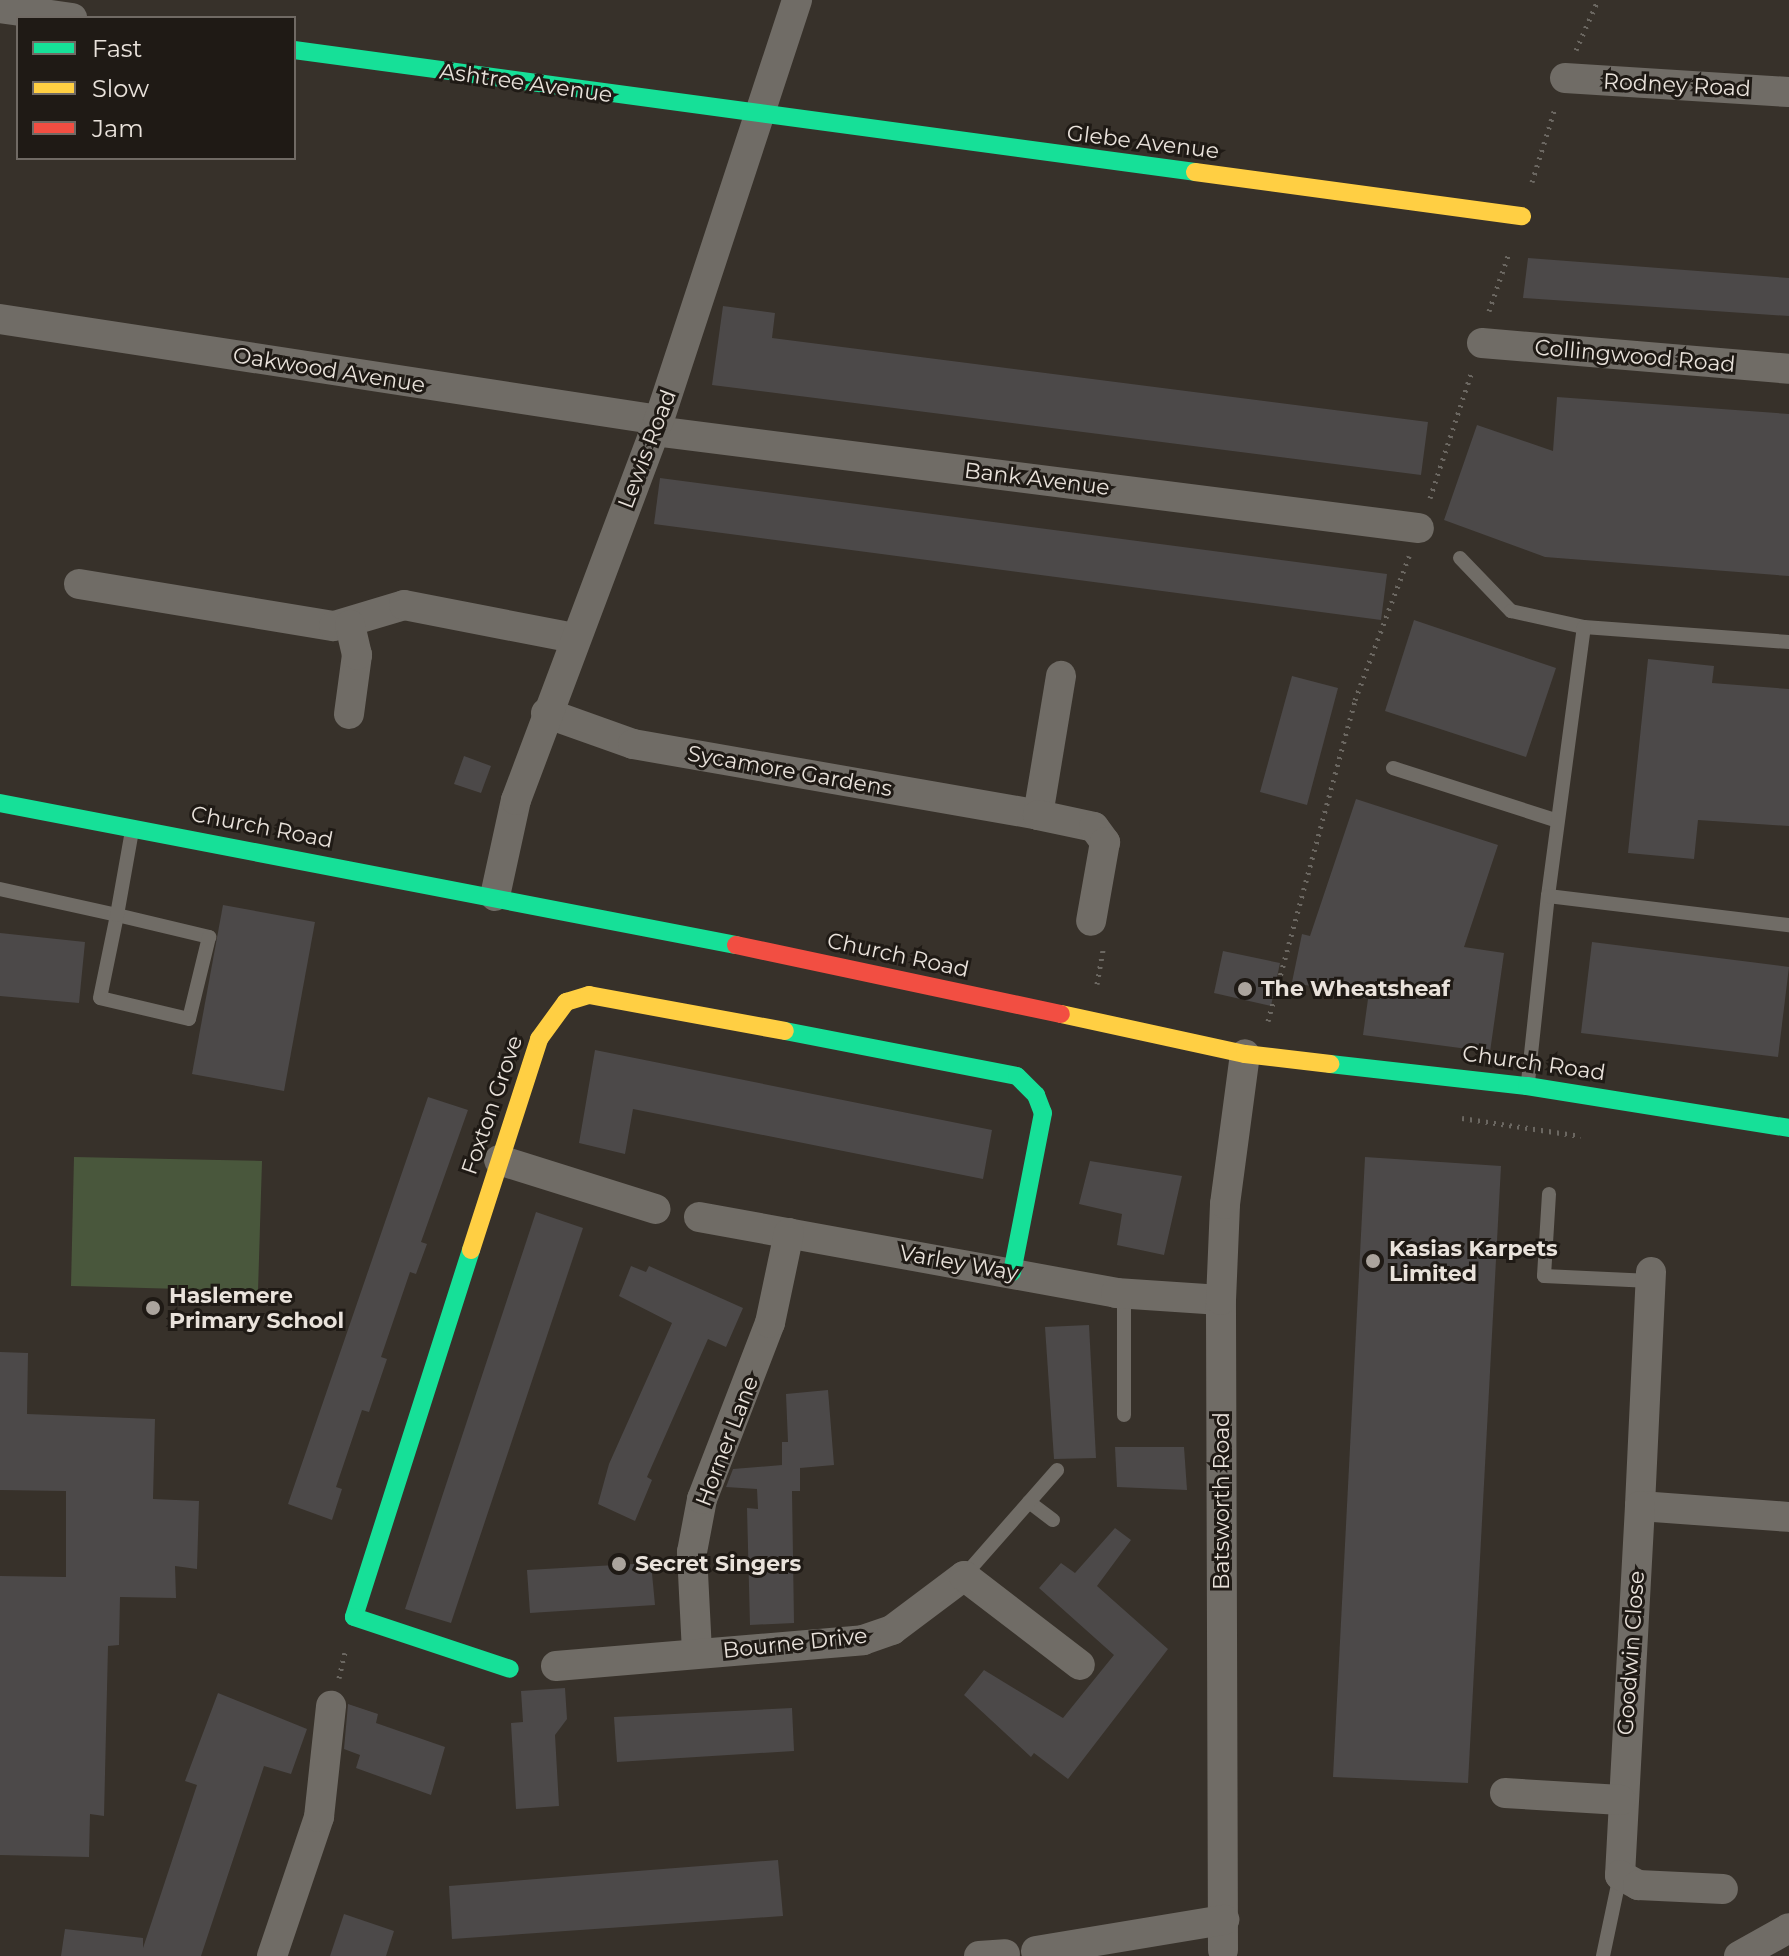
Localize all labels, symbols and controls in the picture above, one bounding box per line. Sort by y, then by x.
legend [16,16,296,160]
text: Fast [92,34,142,63]
street label: Ashtree Avenue [438,58,614,108]
street label: Rodney Road [1602,68,1752,102]
text: Slow [92,74,149,103]
text: Jam [92,114,144,143]
street label: Glebe Avenue [1065,120,1221,164]
street label: Collingwood Road [1534,334,1736,378]
street label: Oakwood Avenue [231,342,427,398]
street label: Lewis Road [612,386,682,512]
street label: Bank Avenue [963,457,1111,501]
street label: Sycamore Gardens [686,740,894,802]
street label: Church Road [189,800,335,854]
street label: Church Road [825,927,971,983]
place label: The Wheatsheaf [1261,976,1450,1002]
marker: The Wheatsheaf [1236,980,1254,998]
street label: Foxton Grove [456,1032,528,1178]
street label: Church Road [1461,1040,1607,1086]
place label: Kasias Karpets Limited [1389,1235,1558,1286]
street label: Varley Way [898,1240,1020,1286]
marker: Kasias Karpets Limited [1364,1252,1382,1270]
place label: Haslemere Primary School [169,1282,344,1334]
marker: Haslemere Primary School [144,1299,162,1317]
street label: Horner Lane [690,1372,764,1510]
street label: Batsworth Road [1209,1412,1235,1590]
place label: Secret Singers [635,1551,801,1577]
marker: Secret Singers [610,1555,628,1573]
street label: Goodwin Close [1612,1570,1650,1736]
street label: Bourne Drive [721,1622,869,1664]

